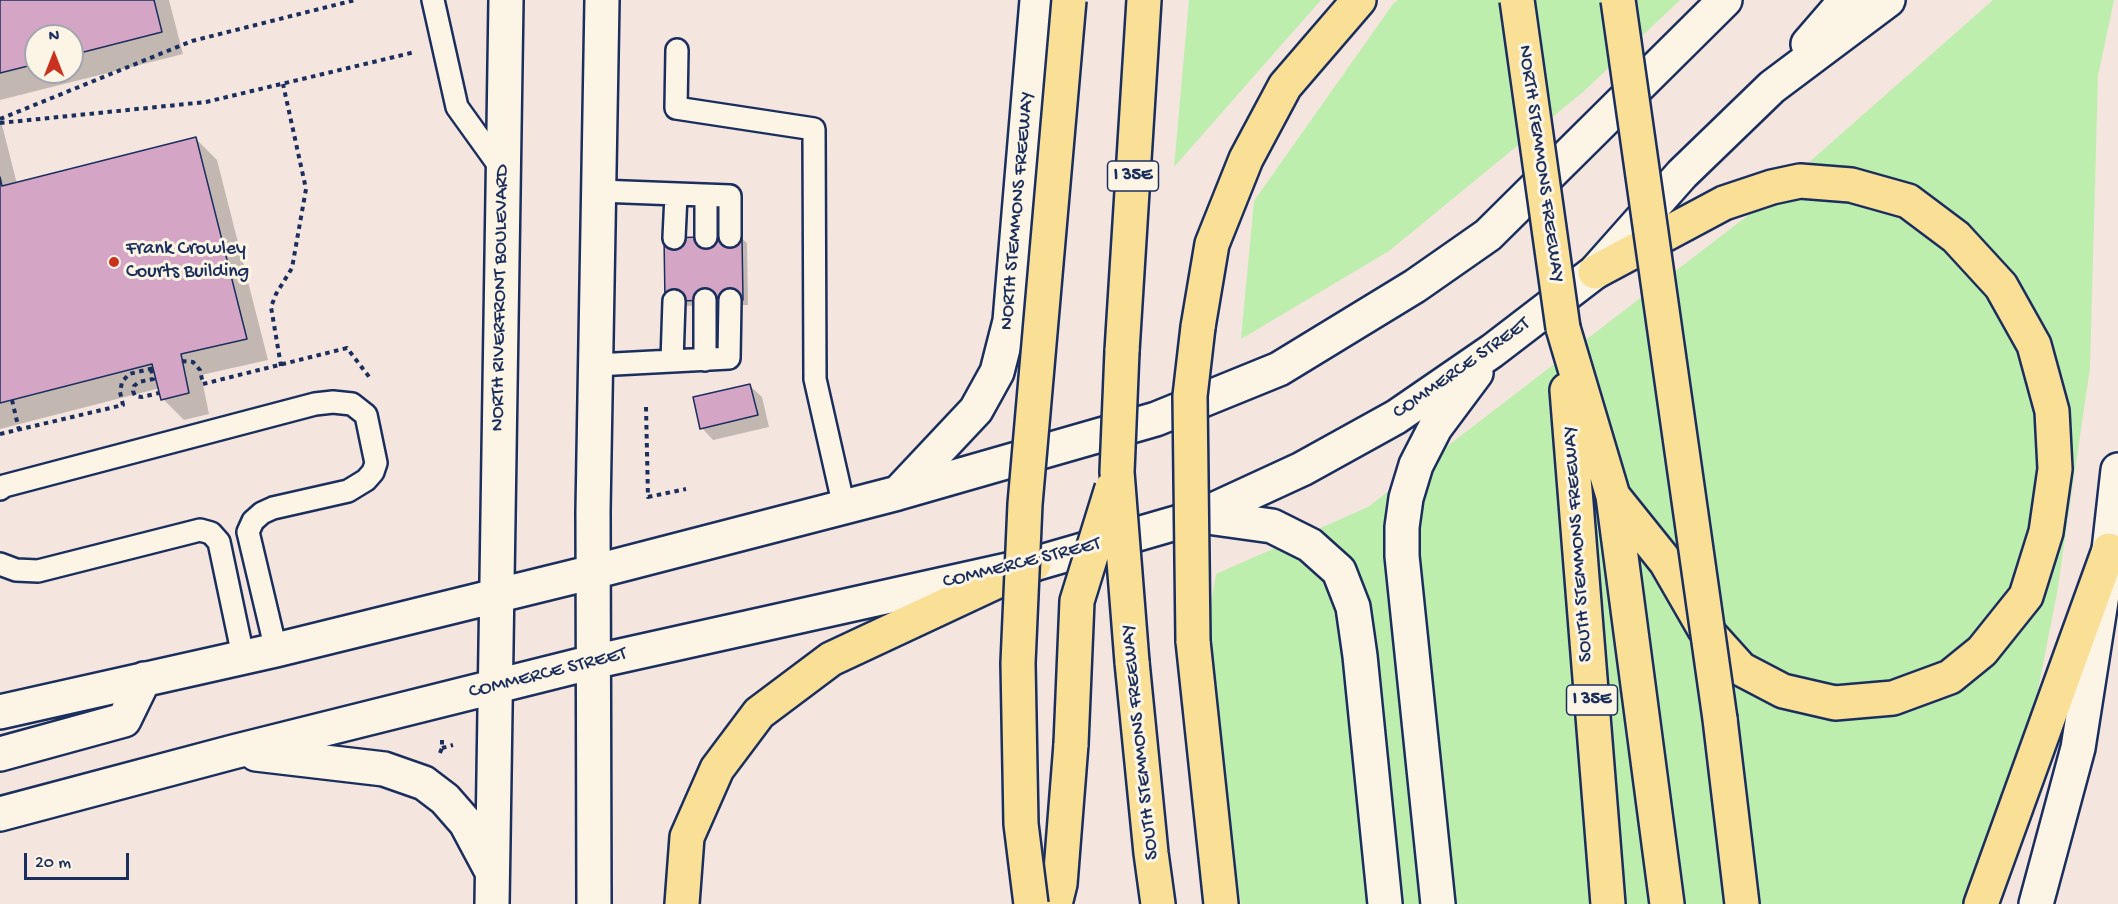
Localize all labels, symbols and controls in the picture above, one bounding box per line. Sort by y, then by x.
north arrow [24,24,84,84]
text: N [49,28,59,47]
street label: NORTH STEMMONS FREEWAY [1511,44,1569,284]
street label: NORTH STEMMONS FREEWAY [996,91,1040,331]
road number: I 35E [1108,161,1158,191]
street label: NORTH RIVERFRONT BOULEVARD [487,164,515,432]
place label: Frank Crowley Courts Building [126,238,249,285]
marker: Frank Crowley Courts Building [107,255,121,269]
street label: COMMERCE STREET [1389,313,1535,425]
street label: SOUTH STEMMONS FREEWAY [1559,425,1599,663]
street label: COMMERCE STREET [941,533,1103,595]
street label: SOUTH STEMMONS FREEWAY [1117,623,1165,861]
street label: COMMERCE STREET [467,643,629,705]
road number: I 35E [1566,685,1618,715]
scale bar [27,841,132,879]
text: 20 m [35,853,71,874]

